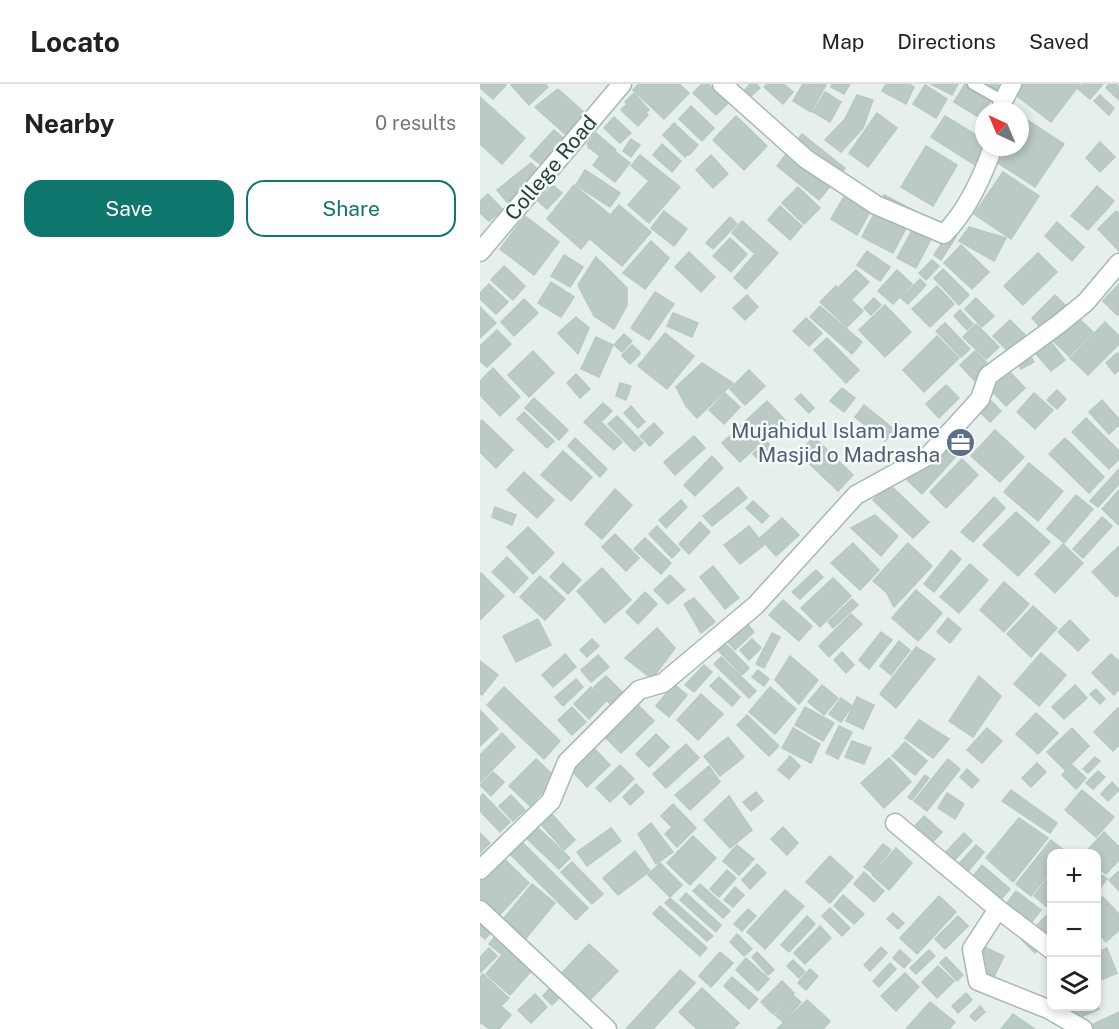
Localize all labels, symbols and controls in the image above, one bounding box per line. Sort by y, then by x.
text: Locato [30,25,120,58]
text: Map [822,29,864,54]
text: Directions [897,29,996,54]
text: Saved [1029,29,1089,54]
north arrow [975,102,1029,156]
text: Nearby [24,108,114,139]
street label: College Road [499,110,602,225]
text: 0 results [375,111,456,135]
button: Save [24,180,234,237]
button: Share [246,180,456,237]
place label: Mujahidul Islam Jame Masjid o Madrasha [731,418,940,467]
office icon: Mujahidul Islam Jame Masjid o Madrasha [945,427,977,459]
map controls [1047,849,1101,1011]
button: + [1047,849,1101,903]
button: − [1047,903,1101,957]
button: layers [1047,957,1101,1011]

